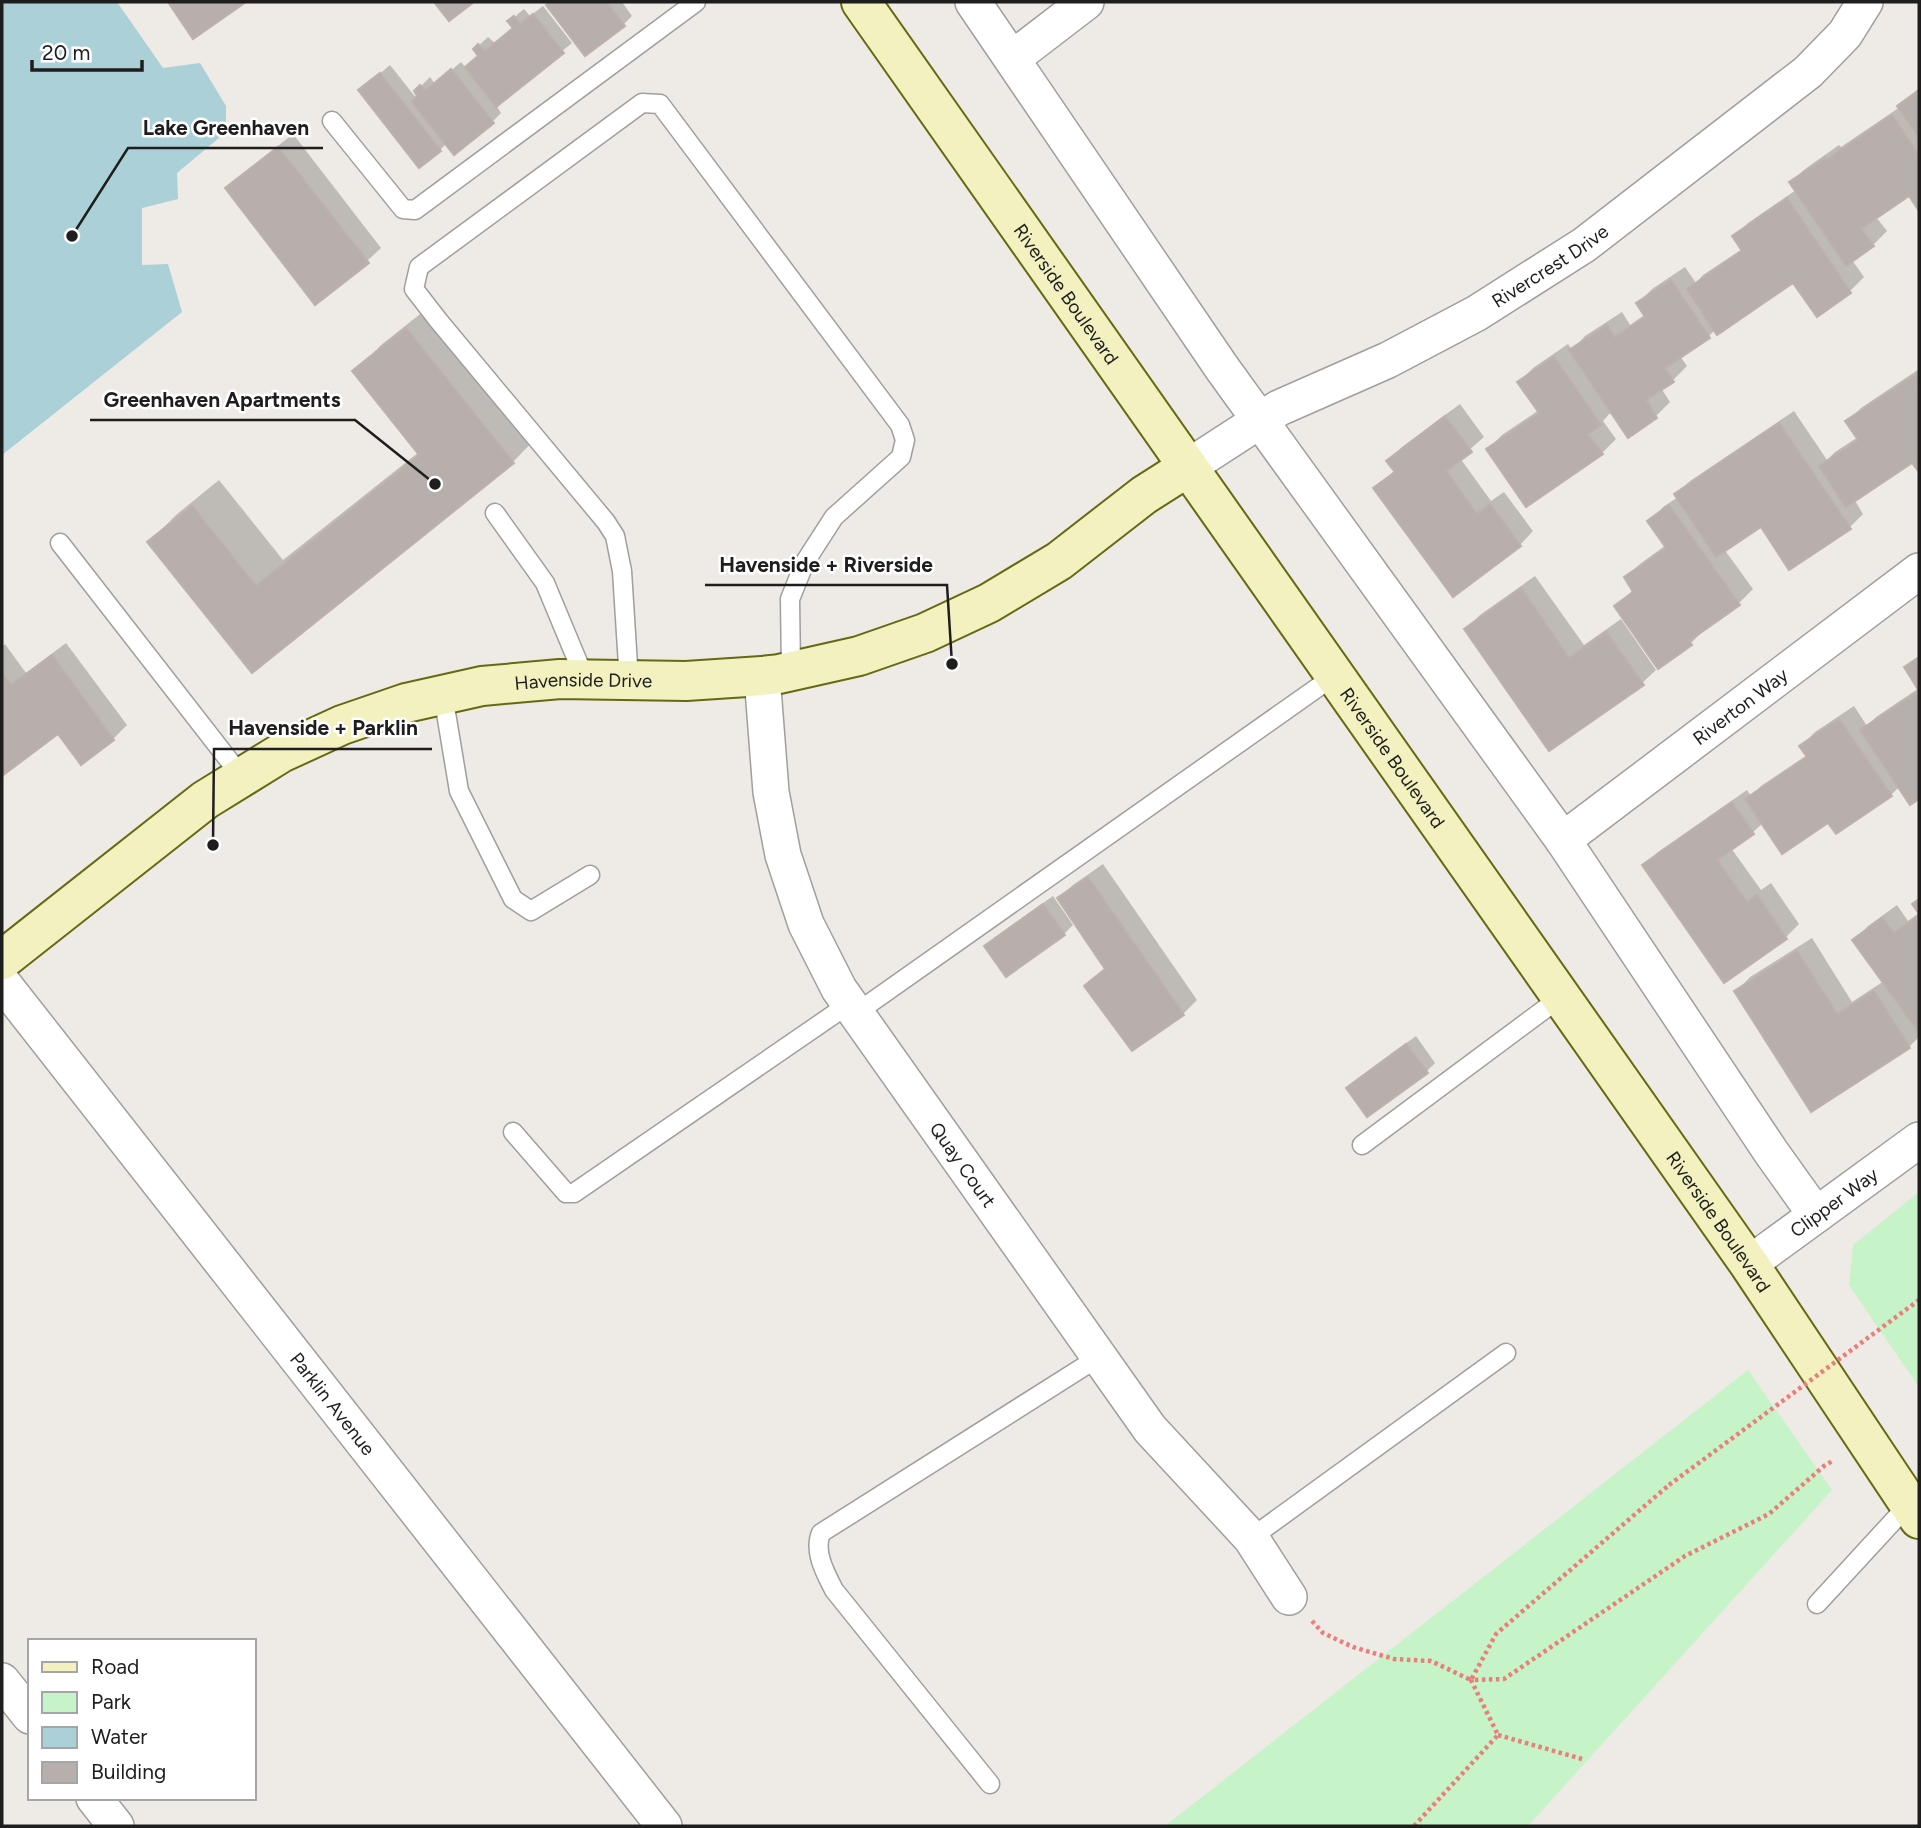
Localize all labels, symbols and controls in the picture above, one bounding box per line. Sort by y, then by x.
scale bar [32,28,142,72]
text: 20 m [42,40,90,65]
callout: Lake Greenhaven [128,106,323,148]
text: Lake Greenhaven [143,115,309,140]
street label: Riverside Boulevard [1009,219,1124,369]
street label: Rivercrest Drive [1487,219,1613,312]
callout: Greenhaven Apartments [90,378,355,420]
text: Greenhaven Apartments [104,387,341,412]
callout: Havenside + Riverside [705,543,947,585]
text: Havenside + Riverside [719,552,933,577]
street label: Riverton Way [1688,663,1792,749]
street label: Havenside Drive [513,667,652,695]
street label: Riverside Boulevard [1335,683,1450,833]
callout: Havenside + Parklin [214,707,432,749]
text: Havenside + Parklin [228,715,418,740]
street label: Quay Court [925,1118,1001,1211]
street label: Riverside Boulevard [1662,1147,1776,1296]
street label: Clipper Way [1785,1162,1882,1242]
street label: Parklin Avenue [285,1348,380,1460]
legend [28,1639,256,1800]
text: Road [91,1654,139,1679]
text: Park [91,1689,132,1714]
text: Water [91,1724,147,1749]
text: Building [91,1759,166,1784]

